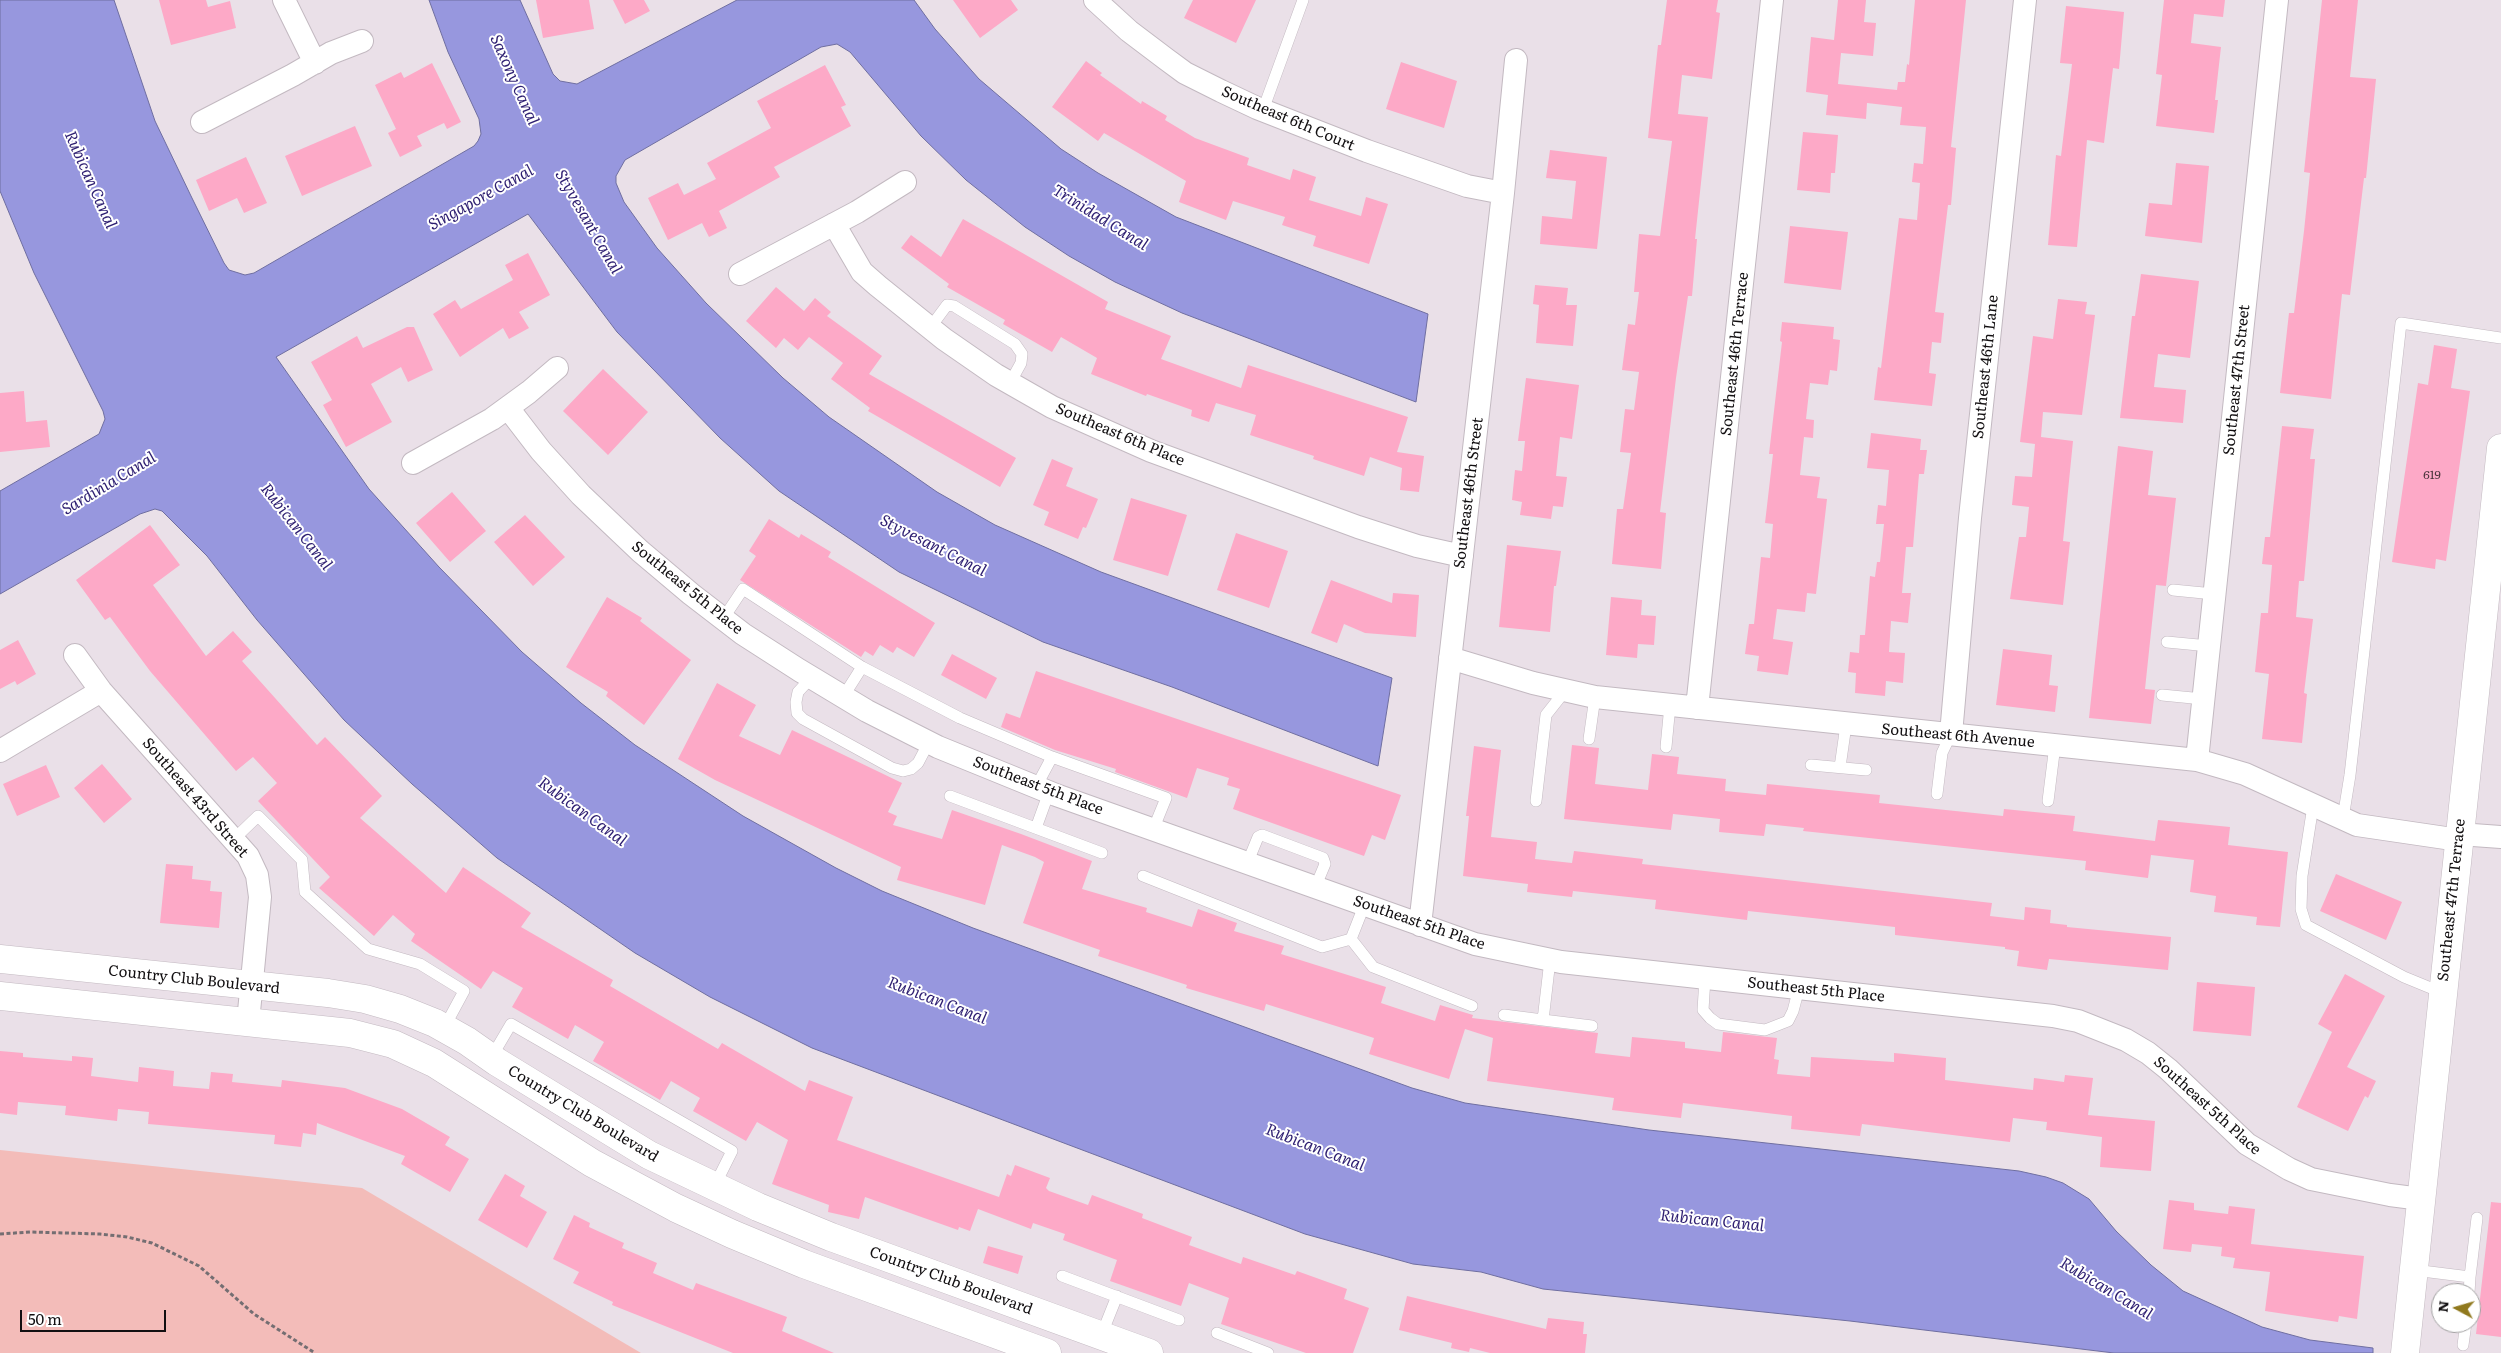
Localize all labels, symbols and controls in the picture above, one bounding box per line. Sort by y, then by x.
water label: Saxony Canal [486,32,542,128]
street label: Southeast 6th Court [1219,83,1357,155]
water label: Rubican Canal [60,128,120,232]
water label: Singapore Canal [425,161,537,235]
water label: Styvesant Canal [551,167,625,277]
water label: Trinidad Canal [1049,181,1151,255]
street label: Southeast 46th Terrace [1717,271,1753,437]
street label: Southeast 46th Lane [1969,294,2003,440]
street label: Southeast 47th Street [2220,304,2254,456]
street label: Southeast 6th Place [1053,400,1187,470]
street label: Southeast 46th Street [1451,416,1487,570]
water label: Sardinia Canal [59,448,159,520]
house number: 619 [2423,468,2441,482]
water label: Rubican Canal [256,480,336,574]
water label: Styvesant Canal [877,511,989,581]
street label: Southeast 5th Place [628,538,746,638]
street label: Southeast 6th Avenue [1881,720,2035,752]
street label: Southeast 43rd Street [138,735,252,861]
street label: Southeast 5th Place [970,753,1106,819]
water label: Rubican Canal [534,773,630,851]
street label: Southeast 47th Terrace [2435,818,2469,982]
street label: Southeast 5th Place [1351,892,1487,954]
street label: Country Club Boulevard [107,962,281,998]
water label: Rubican Canal [885,973,989,1029]
street label: Southeast 5th Place [1746,974,1886,1006]
street label: Southeast 5th Place [2150,1053,2264,1159]
street label: Country Club Boulevard [504,1062,662,1166]
water label: Rubican Canal [1263,1120,1367,1176]
water label: Rubican Canal [1659,1206,1765,1236]
street label: Country Club Boulevard [867,1243,1035,1319]
water label: Rubican Canal [2056,1254,2156,1324]
north arrow [2431,1283,2481,1333]
scale bar [22,1300,169,1332]
text: N [2432,1300,2453,1313]
text: 50 m [28,1307,62,1330]

